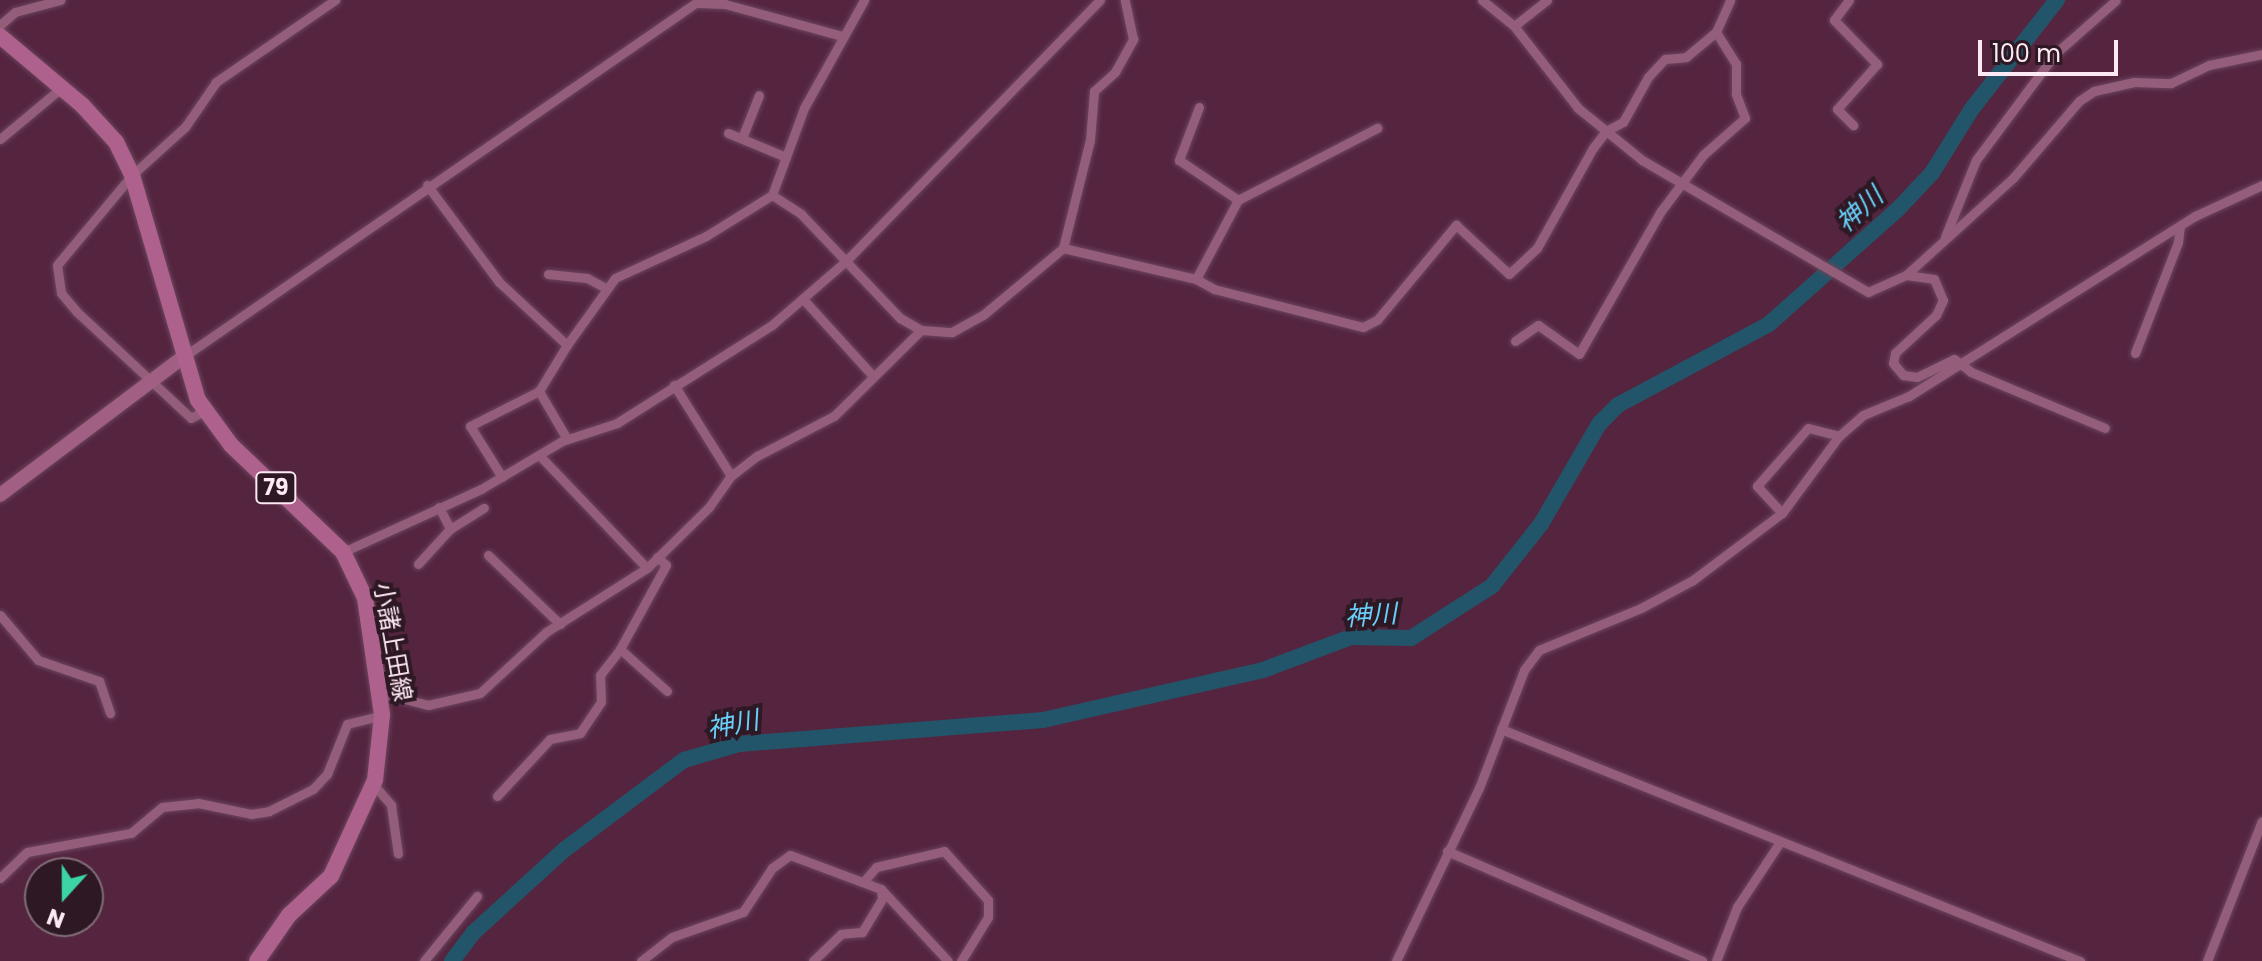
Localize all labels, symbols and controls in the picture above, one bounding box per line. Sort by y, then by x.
scale bar [1982,24,2122,74]
text: 100 m [1992,37,2061,70]
water label: 神川 [1830,181,1890,239]
road number: 79 [254,470,298,506]
street label: 小諸上田線 [368,580,418,704]
water label: 神川 [1344,599,1398,633]
water label: 神川 [705,705,761,745]
north arrow [24,857,104,937]
text: N [43,901,69,935]

